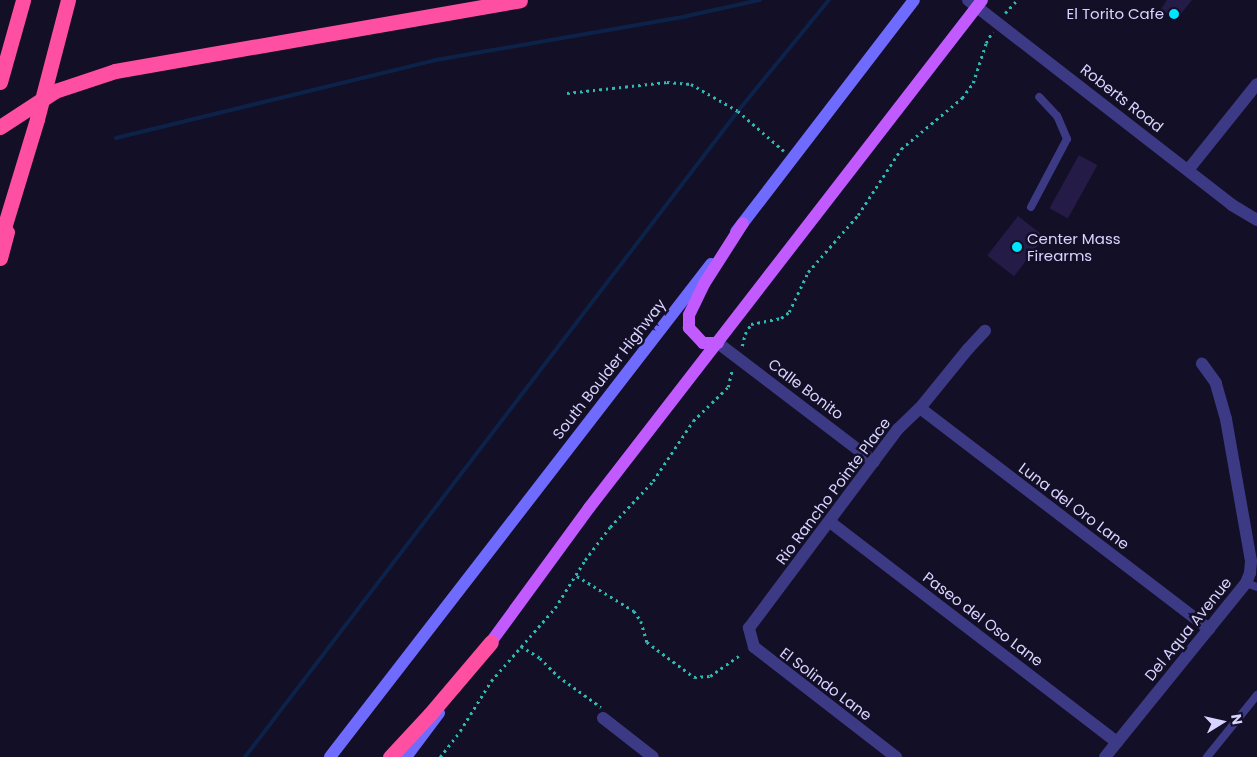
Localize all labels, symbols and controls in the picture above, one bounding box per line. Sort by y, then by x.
place label: El Torito Cafe [1067,5,1164,23]
marker: El Torito Cafe [1168,8,1180,20]
street label: Roberts Road [1077,60,1167,136]
place label: Center Mass Firearms [1027,229,1121,264]
marker: Center Mass Firearms [1011,241,1023,253]
street label: South Boulder Highway [549,295,669,443]
street label: Calle Bonito [765,355,847,423]
street label: Rio Rancho Pointe Place [772,414,894,568]
street label: Luna del Oro Lane [1015,459,1133,553]
street label: Paseo del Oso Lane [920,568,1046,670]
street label: Del Aqua Avenue [1141,574,1235,684]
street label: El Solindo Lane [777,644,875,724]
north arrow [1197,697,1247,747]
text: N [1226,712,1248,726]

